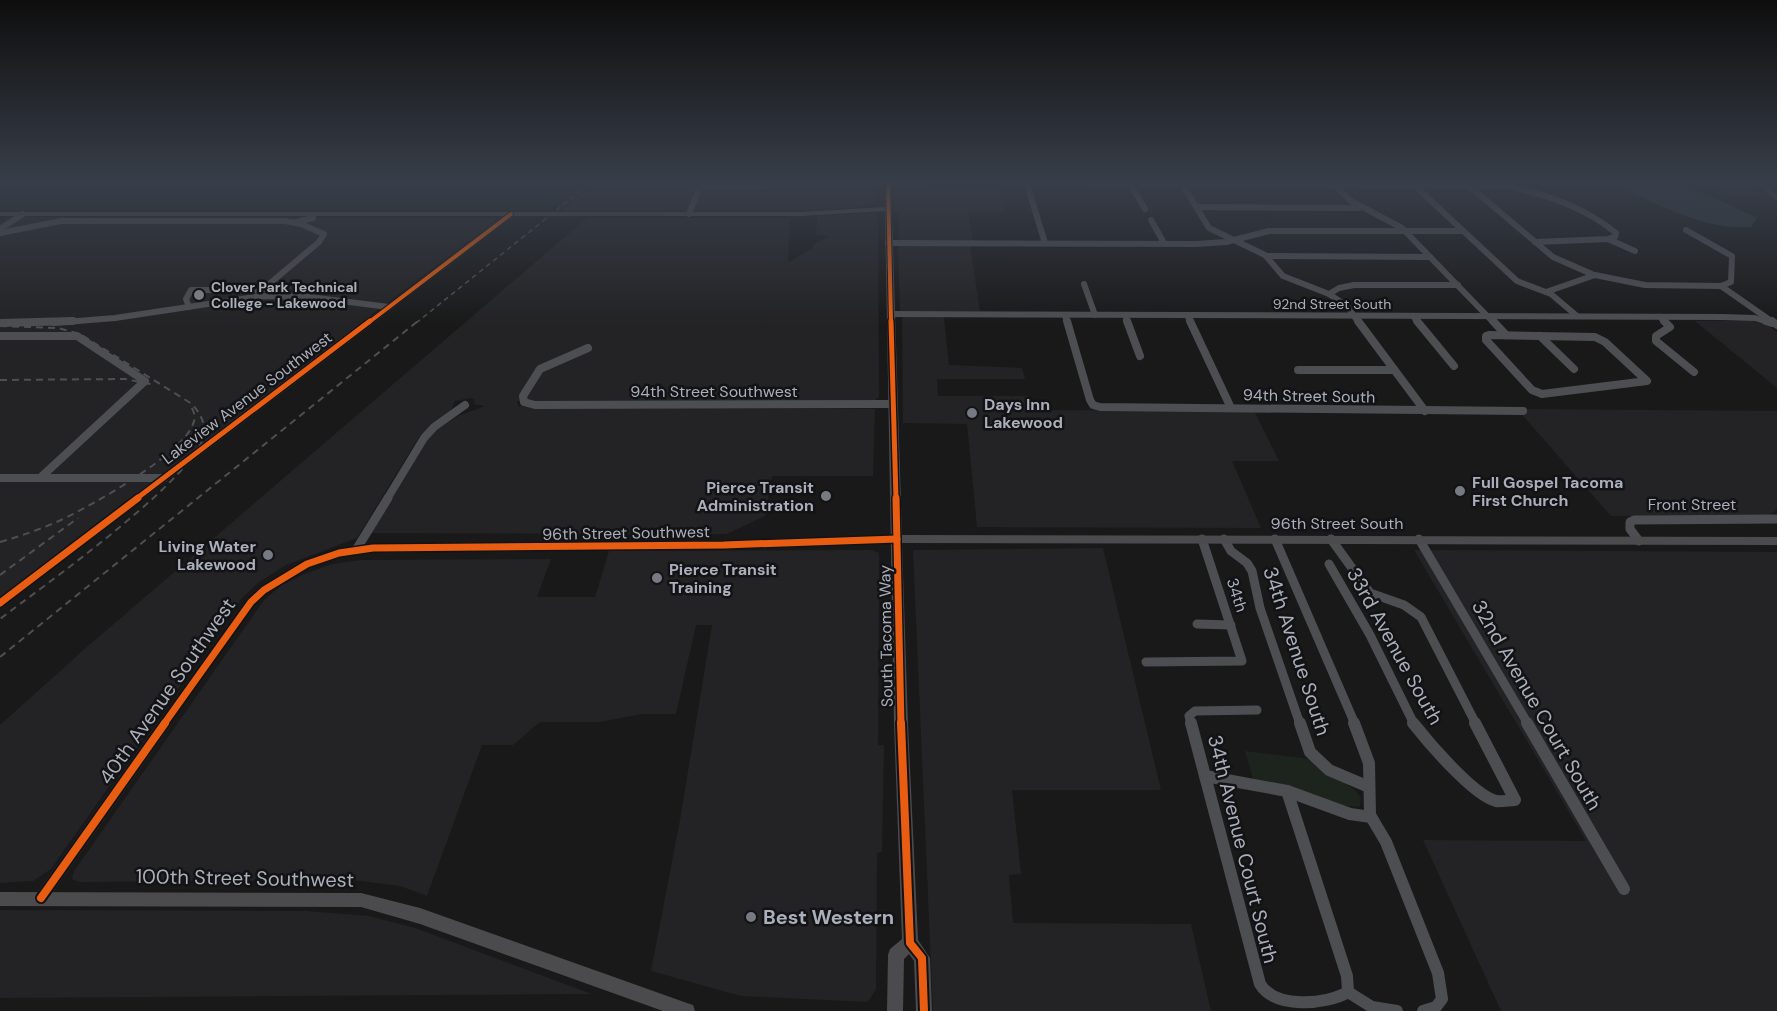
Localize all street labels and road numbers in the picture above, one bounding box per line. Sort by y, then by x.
street label: 92nd Street South [1273,295,1391,313]
street label: Lakeview Avenue Southwest [158,327,336,469]
street label: 94th Street Southwest [630,381,798,402]
street label: 94th Street South [1243,384,1375,408]
street label: Front Street [1648,494,1736,515]
street label: 96th Street South [1271,513,1403,534]
street label: 96th Street Southwest [542,521,710,545]
street label: 34th Avenue South [1257,563,1337,739]
street label: 33rd Avenue South [1341,563,1449,729]
street label: South Tacoma Way [874,565,898,707]
street label: 34th [1222,575,1252,615]
street label: 40th Avenue Southwest [93,593,241,789]
street label: 32nd Avenue Court South [1466,595,1608,815]
street label: 34th Avenue Court South [1202,732,1284,966]
street label: 100th Street Southwest [136,863,354,893]

